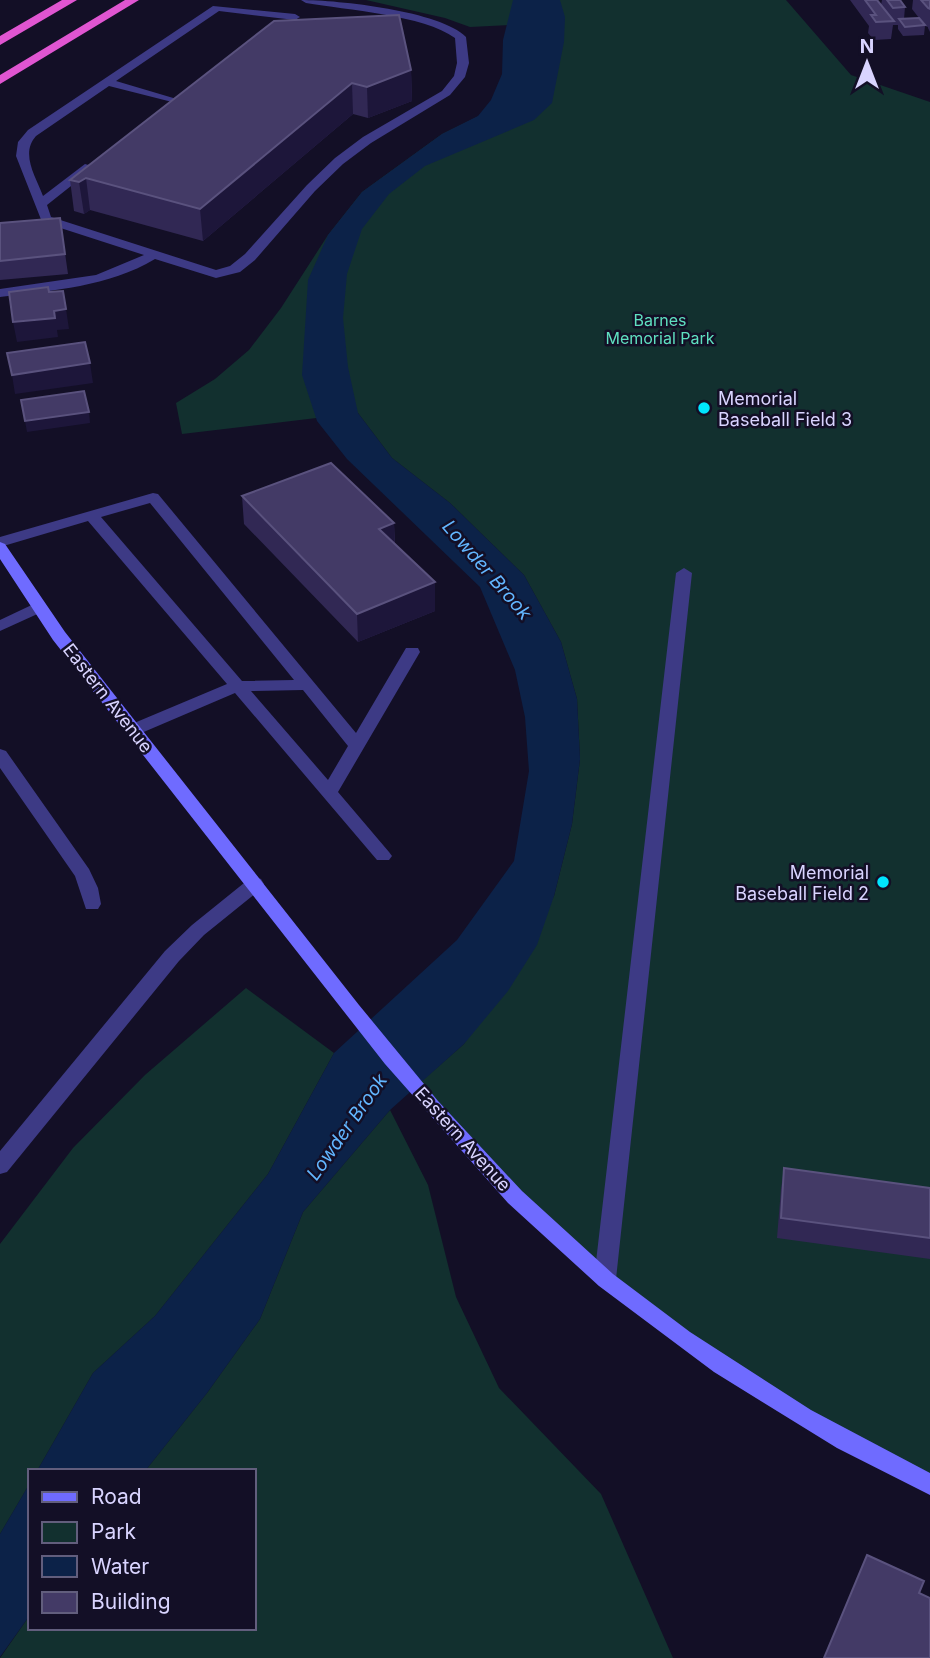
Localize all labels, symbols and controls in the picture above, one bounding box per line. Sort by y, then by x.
north arrow [832,28,902,98]
text: N [860,35,874,58]
park label: Barnes Memorial Park [605,310,715,348]
place label: Memorial Baseball Field 3 [718,388,852,430]
marker: Memorial Baseball Field 3 [696,400,712,416]
water label: Lowder Brook [437,515,537,625]
street label: Eastern Avenue [59,639,157,757]
place label: Memorial Baseball Field 2 [735,862,869,904]
marker: Memorial Baseball Field 2 [875,874,891,890]
water label: Lowder Brook [302,1069,392,1185]
street label: Eastern Avenue [411,1083,515,1195]
legend [28,1469,256,1630]
text: Road [91,1484,142,1509]
text: Park [91,1519,136,1544]
text: Water [91,1554,149,1579]
text: Building [91,1589,171,1614]

